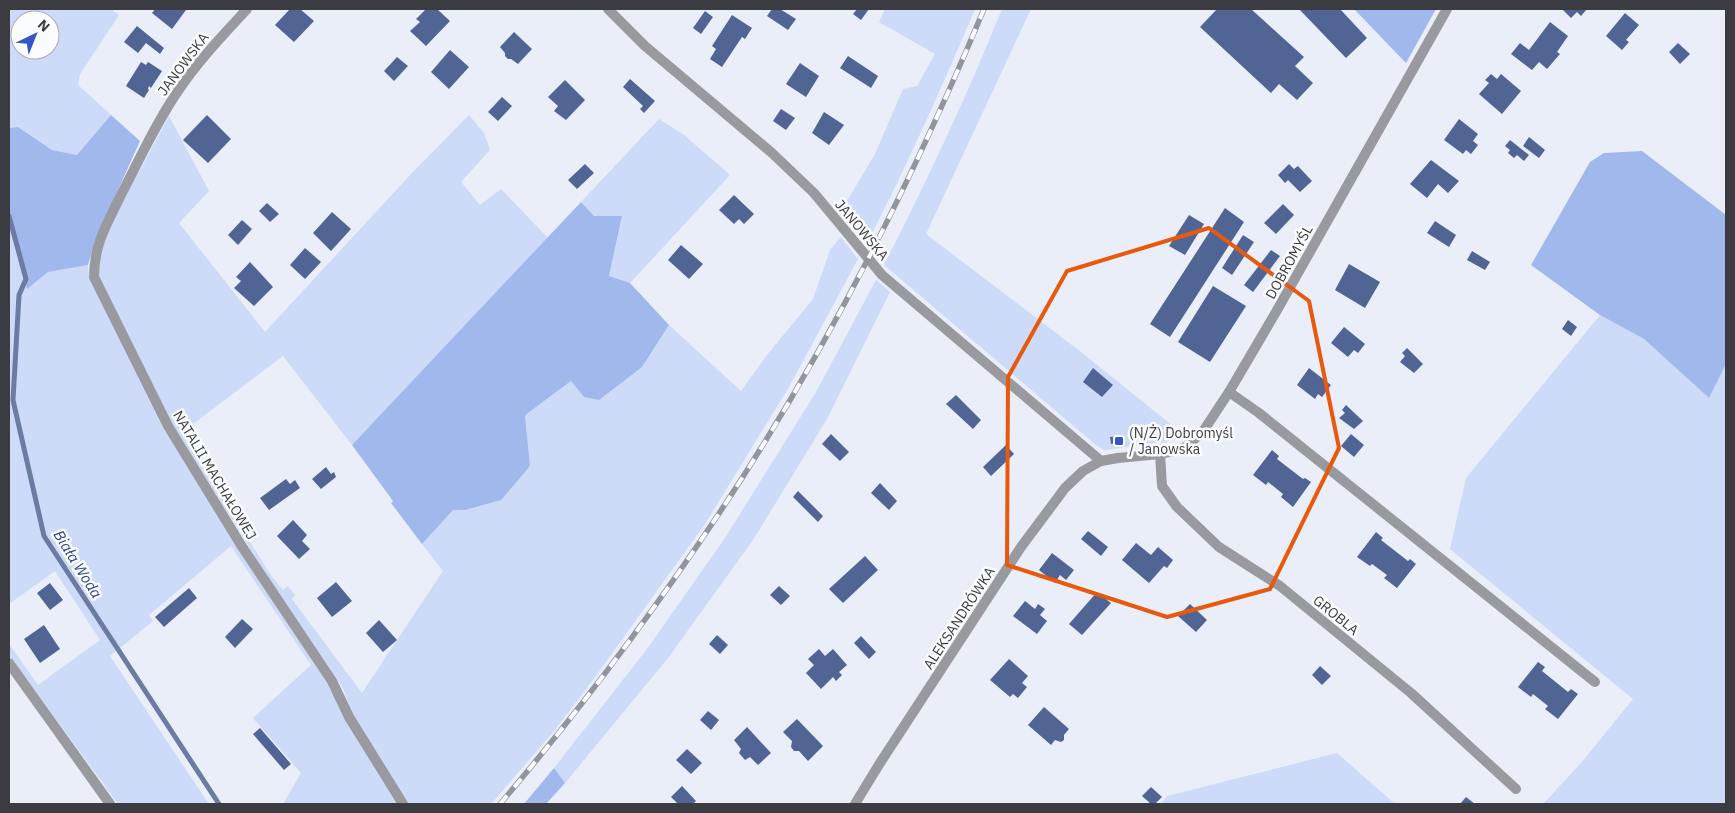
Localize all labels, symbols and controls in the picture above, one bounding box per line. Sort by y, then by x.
north arrow [10,10,60,60]
text: N [34,15,54,36]
street label: JANOWSKA [153,29,213,99]
street label: JANOWSKA [831,196,893,264]
street label: DOBROMYŚL [1260,221,1317,302]
street label: NATALII MACHAŁOWEJ [169,407,261,543]
place label: (N/Ż) Dobromyśl / Janowska [1129,424,1233,458]
marker: (N/Ż) Dobromyśl / Janowska [1113,435,1125,447]
water label: Biała Woda [50,526,107,602]
street label: ALEKSANDRÓWKA [918,563,999,673]
street label: GROBLA [1309,591,1363,639]

